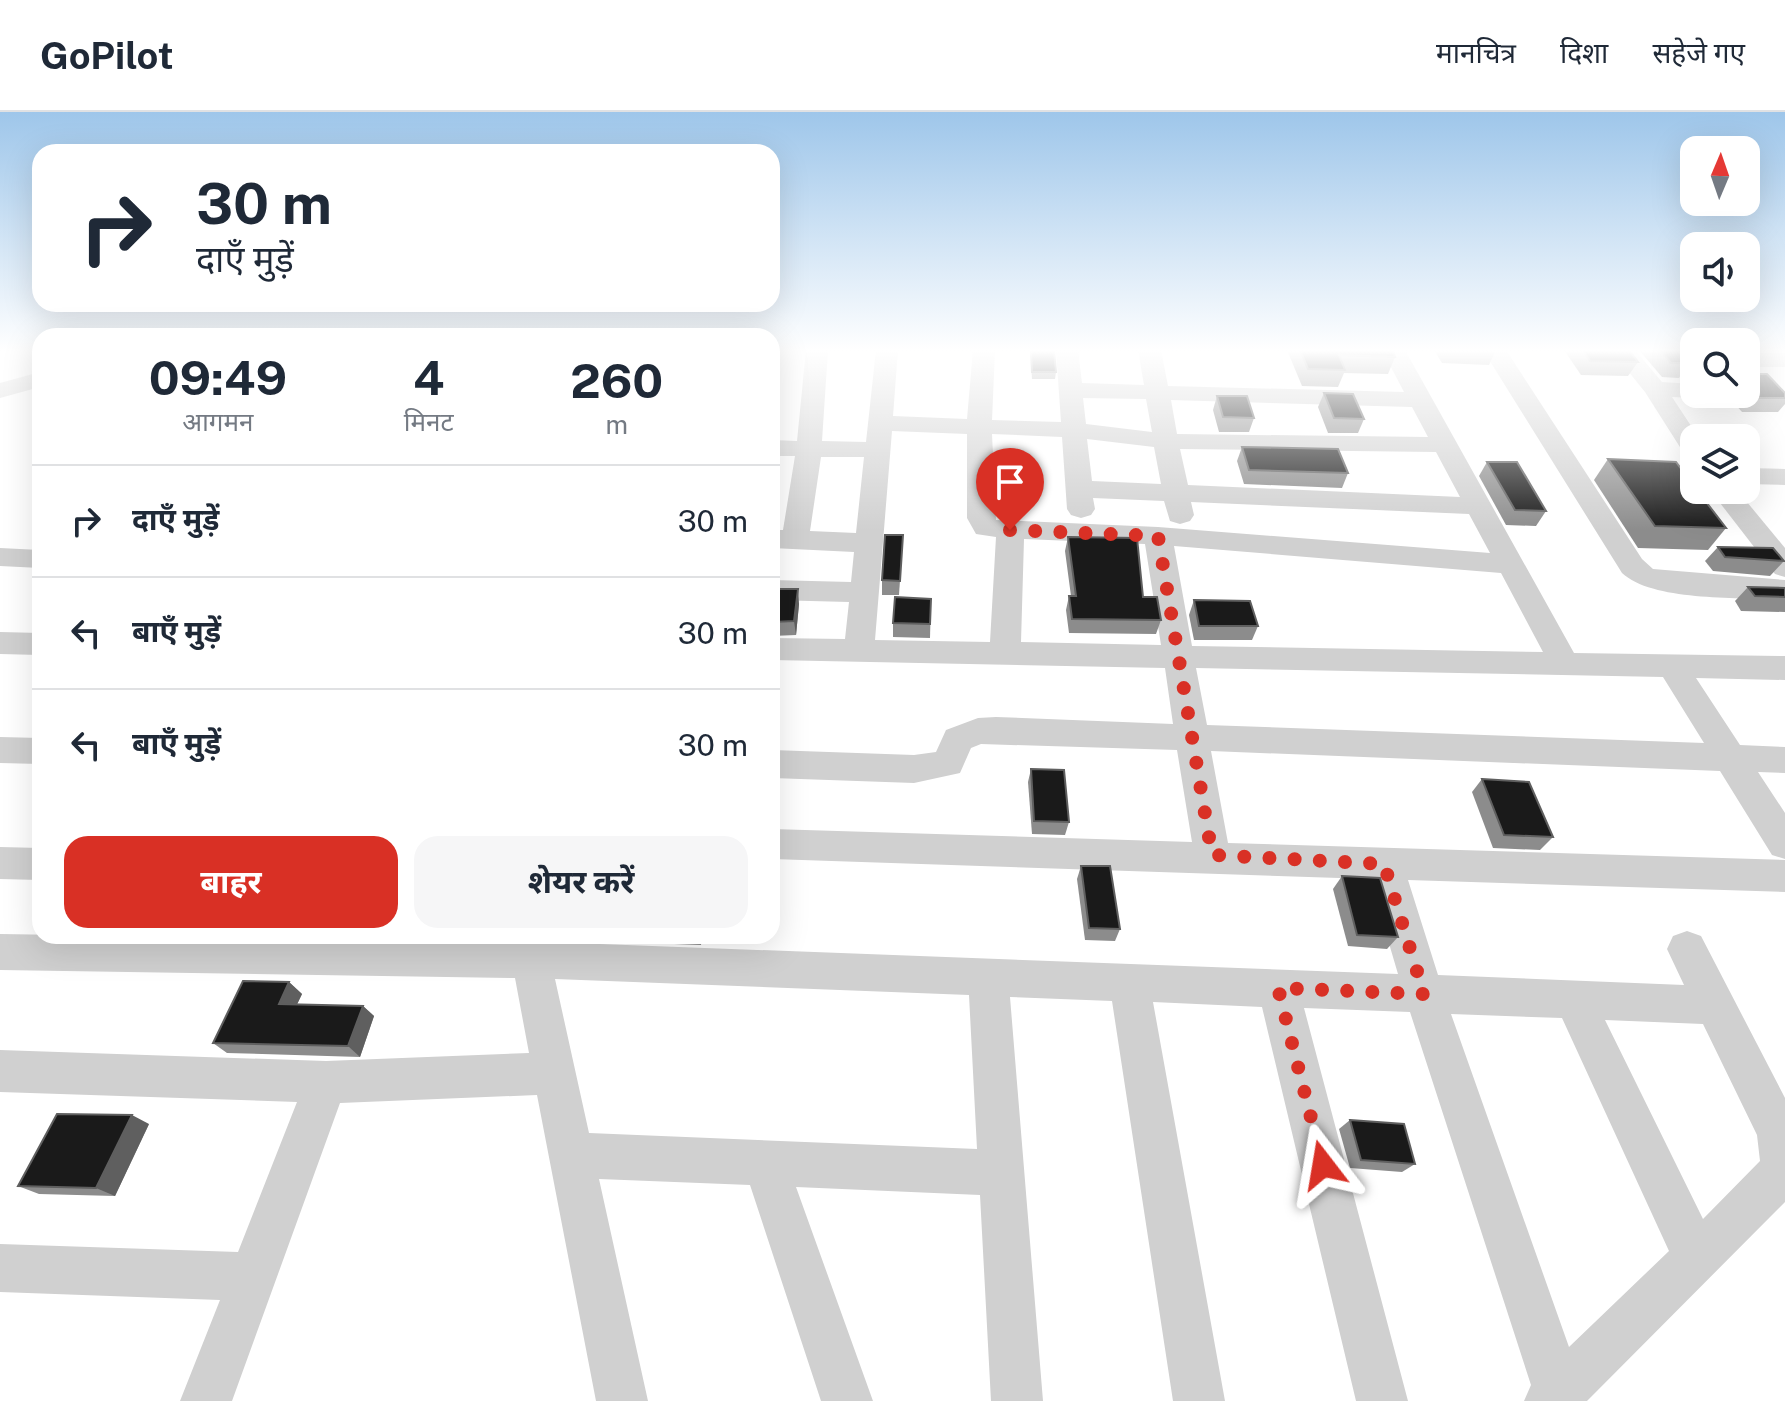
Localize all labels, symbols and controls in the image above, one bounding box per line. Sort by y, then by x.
text: GoPilot [40,33,174,78]
text: मानचित्र [1436,36,1516,69]
text: दिशा [1560,36,1608,69]
text: सहेजे गए [1652,36,1745,69]
north arrow [1680,136,1760,216]
map controls [1680,136,1760,504]
text: 30 m [196,171,332,237]
icon: right [64,176,168,280]
button: sound [1680,232,1760,312]
text: दाएँ मुड़ें [196,238,294,280]
button: search [1680,328,1760,408]
text: 09:49 [149,349,287,406]
text: 4 [413,349,444,406]
text: 260 [570,352,663,409]
text: आगमन [182,406,253,437]
text: मिनट [404,406,454,437]
text: m [606,409,628,440]
button: layers [1680,424,1760,504]
pin [976,448,1044,530]
icon: arrive [988,460,1032,504]
icon: right [64,499,108,543]
text: दाएँ मुड़ें [132,501,219,537]
text: 30 m [678,503,748,539]
icon: left [64,611,108,655]
text: बाएँ मुड़ें [132,613,221,649]
text: 30 m [678,615,748,651]
icon: left [64,723,108,767]
text: बाएँ मुड़ें [132,725,221,761]
text: 30 m [678,727,748,763]
button: बाहर [64,836,398,928]
button: शेयर करें [414,836,748,928]
position arrow [1281,1123,1365,1207]

